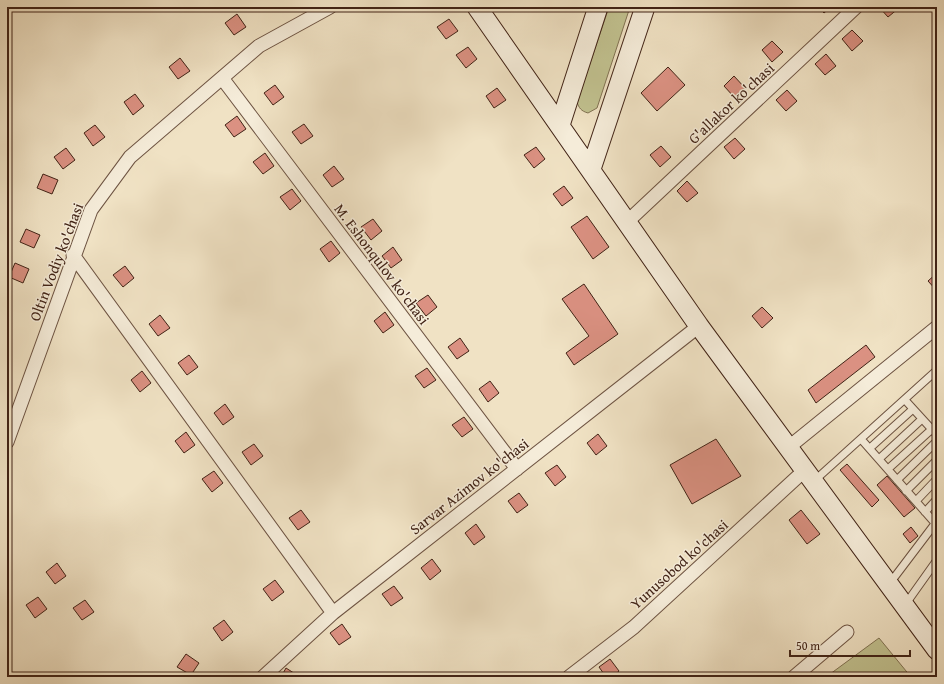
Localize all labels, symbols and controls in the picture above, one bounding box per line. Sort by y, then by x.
street label: G'allakor ko'chasi [683,58,779,148]
street label: M. Eshonqulov ko'chasi [330,199,434,329]
street label: Oltin Vodiy ko'chasi [24,200,88,324]
street label: Sarvar Azimov ko'chasi [405,433,533,539]
street label: Yunusobod ko'chasi [626,514,732,614]
scale bar [790,632,910,658]
text: 50 m [796,637,820,654]

